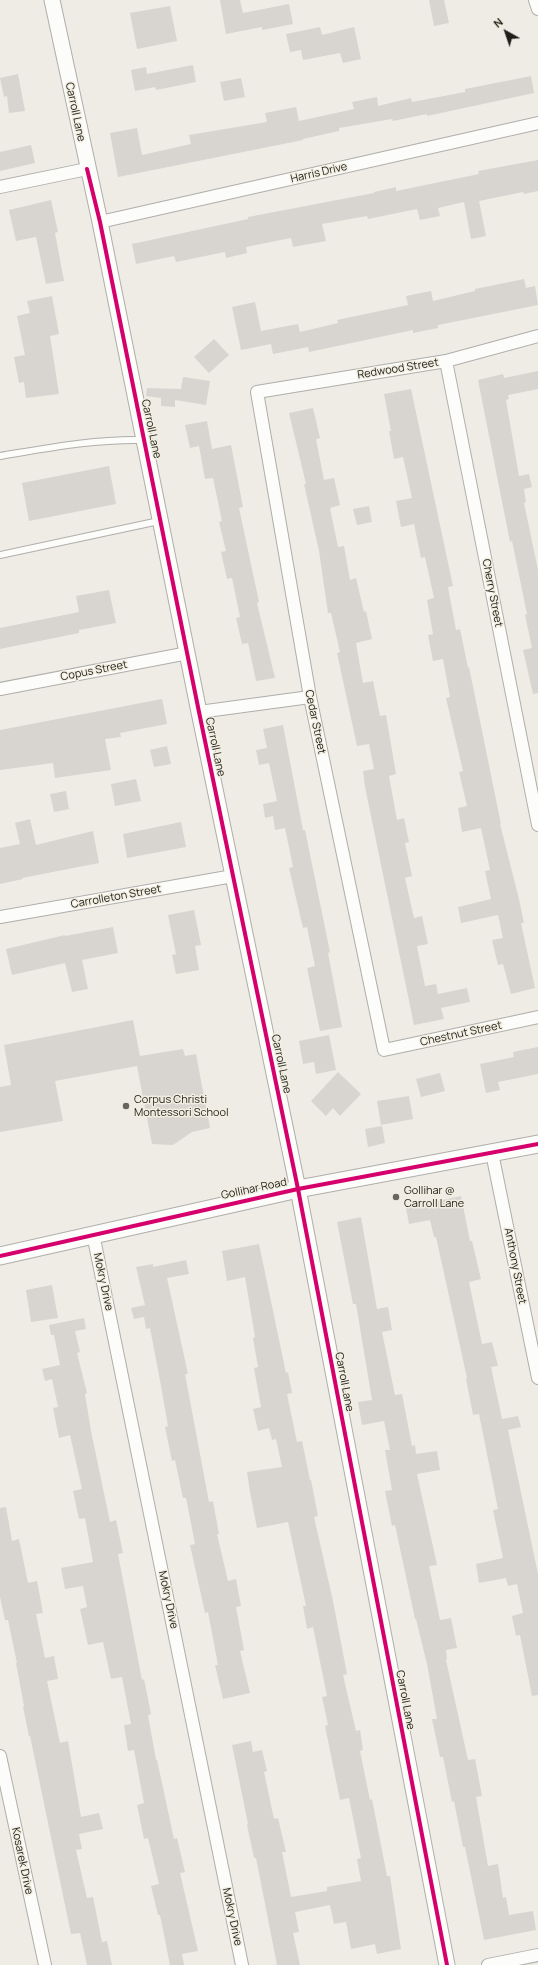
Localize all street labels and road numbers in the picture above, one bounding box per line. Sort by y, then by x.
street label: Carroll Lane [62,81,88,143]
street label: Harris Drive [289,160,349,186]
street label: Redwood Street [356,356,440,382]
street label: Carroll Lane [138,398,164,460]
street label: Cherry Street [479,558,505,628]
street label: Copus Street [60,658,128,684]
street label: Cedar Street [302,689,328,755]
street label: Carroll Lane [202,716,228,778]
street label: Carrolleton Street [70,883,162,911]
street label: Chestnut Street [419,1019,503,1049]
street label: Carroll Lane [268,1033,294,1095]
street label: Gollihar Road [220,1176,288,1202]
street label: Anthony Street [501,1227,529,1305]
street label: Mokry Drive [90,1252,116,1312]
street label: Carroll Lane [332,1351,356,1413]
street label: Mokry Drive [155,1570,181,1630]
street label: Carroll Lane [393,1669,417,1731]
street label: Kosarek Drive [8,1826,36,1896]
street label: Mokry Drive [219,1887,245,1947]

